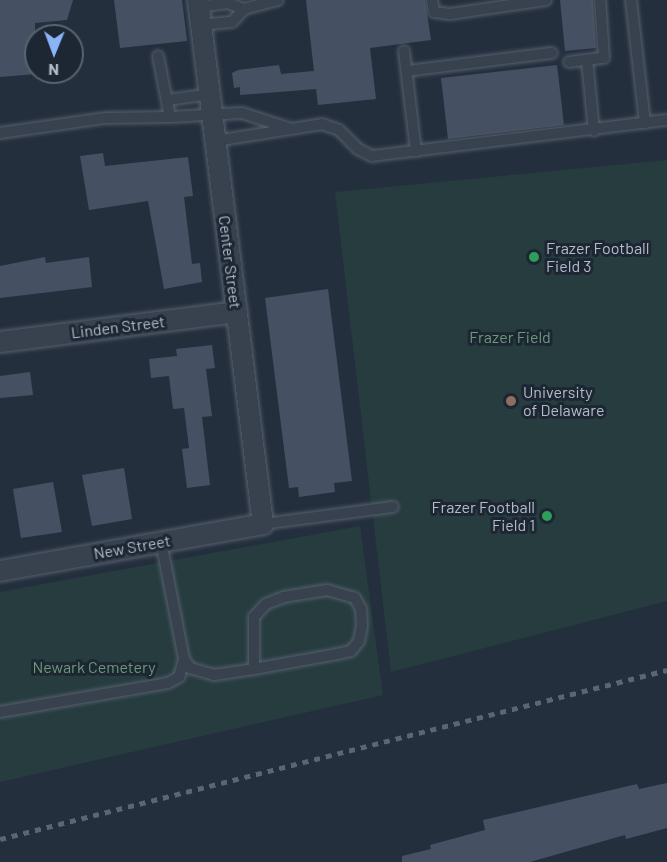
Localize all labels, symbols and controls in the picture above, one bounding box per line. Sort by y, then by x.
north arrow [24,24,84,84]
text: N [48,61,59,80]
street label: Center Street [215,214,245,310]
place label: Frazer Football Field 3 [546,238,649,276]
marker: Frazer Football Field 3 [527,250,541,264]
street label: Linden Street [70,312,166,342]
park label: Frazer Field [469,327,551,347]
place label: University of Delaware [523,382,605,420]
marker: University of Delaware [504,394,518,408]
place label: Frazer Football Field 1 [432,497,535,535]
marker: Frazer Football Field 1 [540,509,554,523]
street label: New Street [92,531,172,563]
park label: Newark Cemetery [32,657,156,677]

